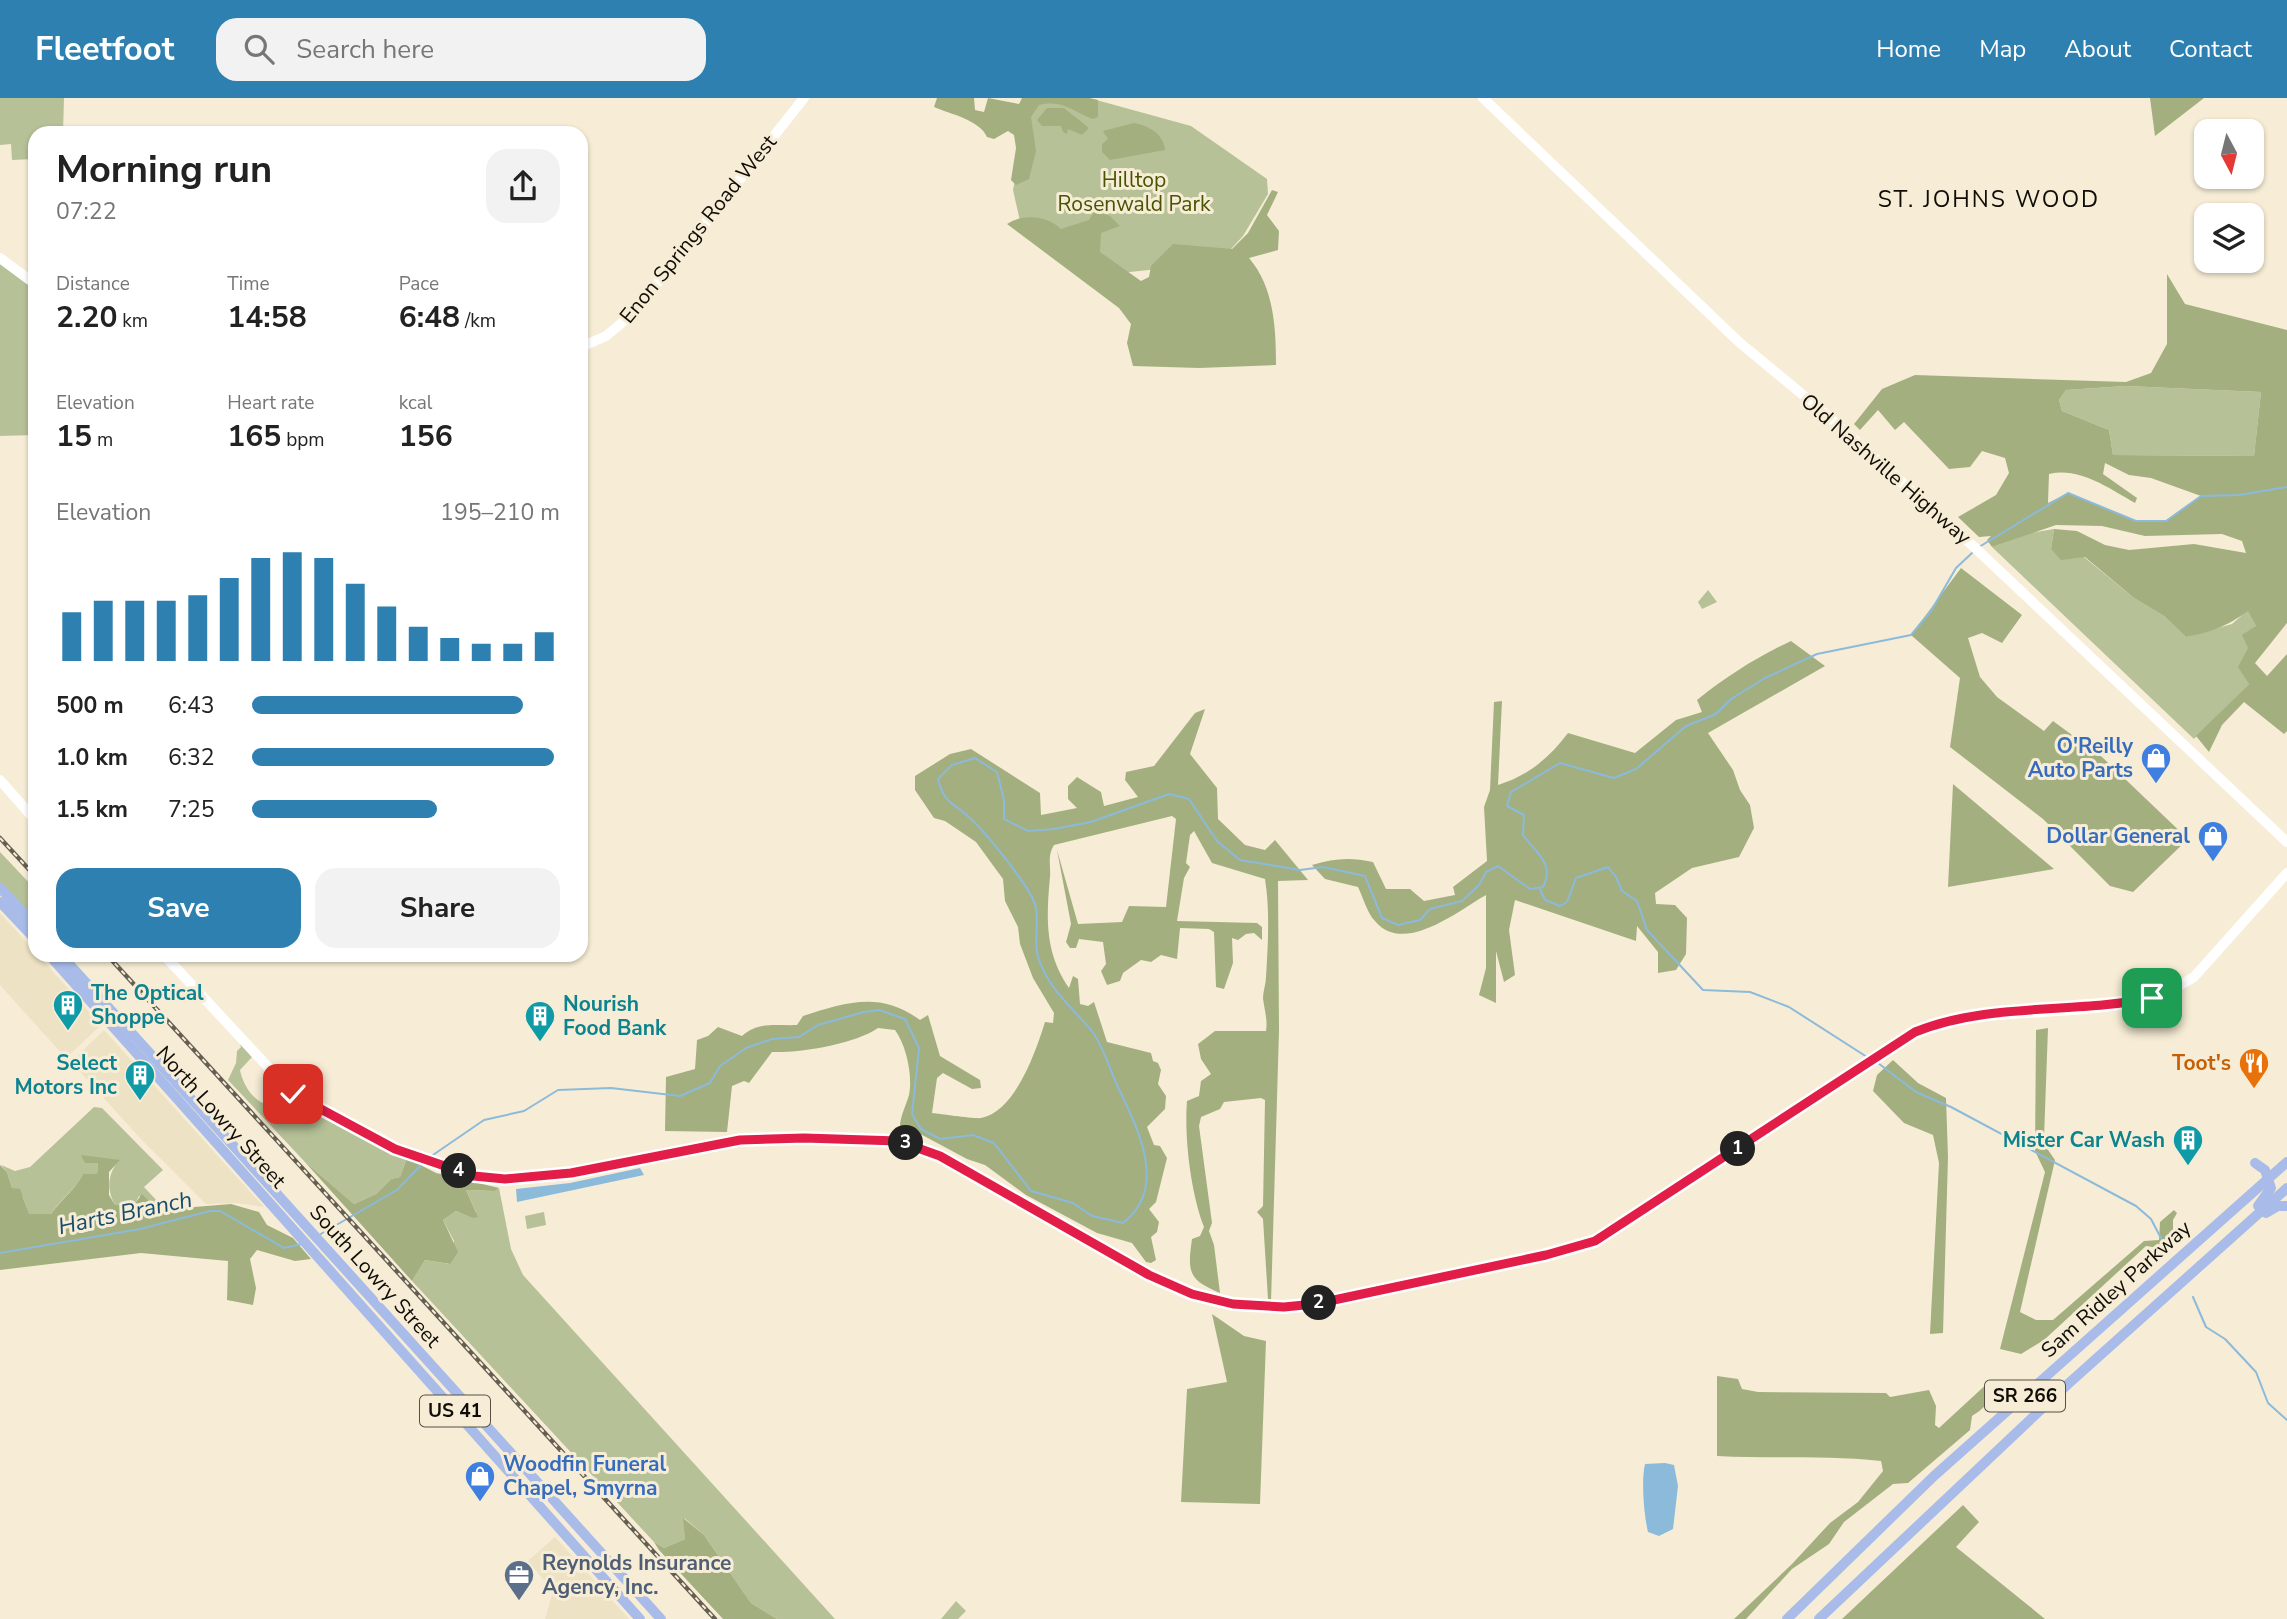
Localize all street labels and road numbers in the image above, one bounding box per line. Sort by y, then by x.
street label: Enon Springs Road West [613,128,783,329]
street label: Old Nashville Highway [1795,387,1977,551]
street label: North Lowry Street [150,1040,293,1195]
street label: South Lowry Street [303,1199,447,1354]
street label: Sam Ridley Parkway [2035,1214,2197,1364]
road number: SR 266 [1985,1380,2065,1412]
road number: US 41 [420,1396,490,1427]

